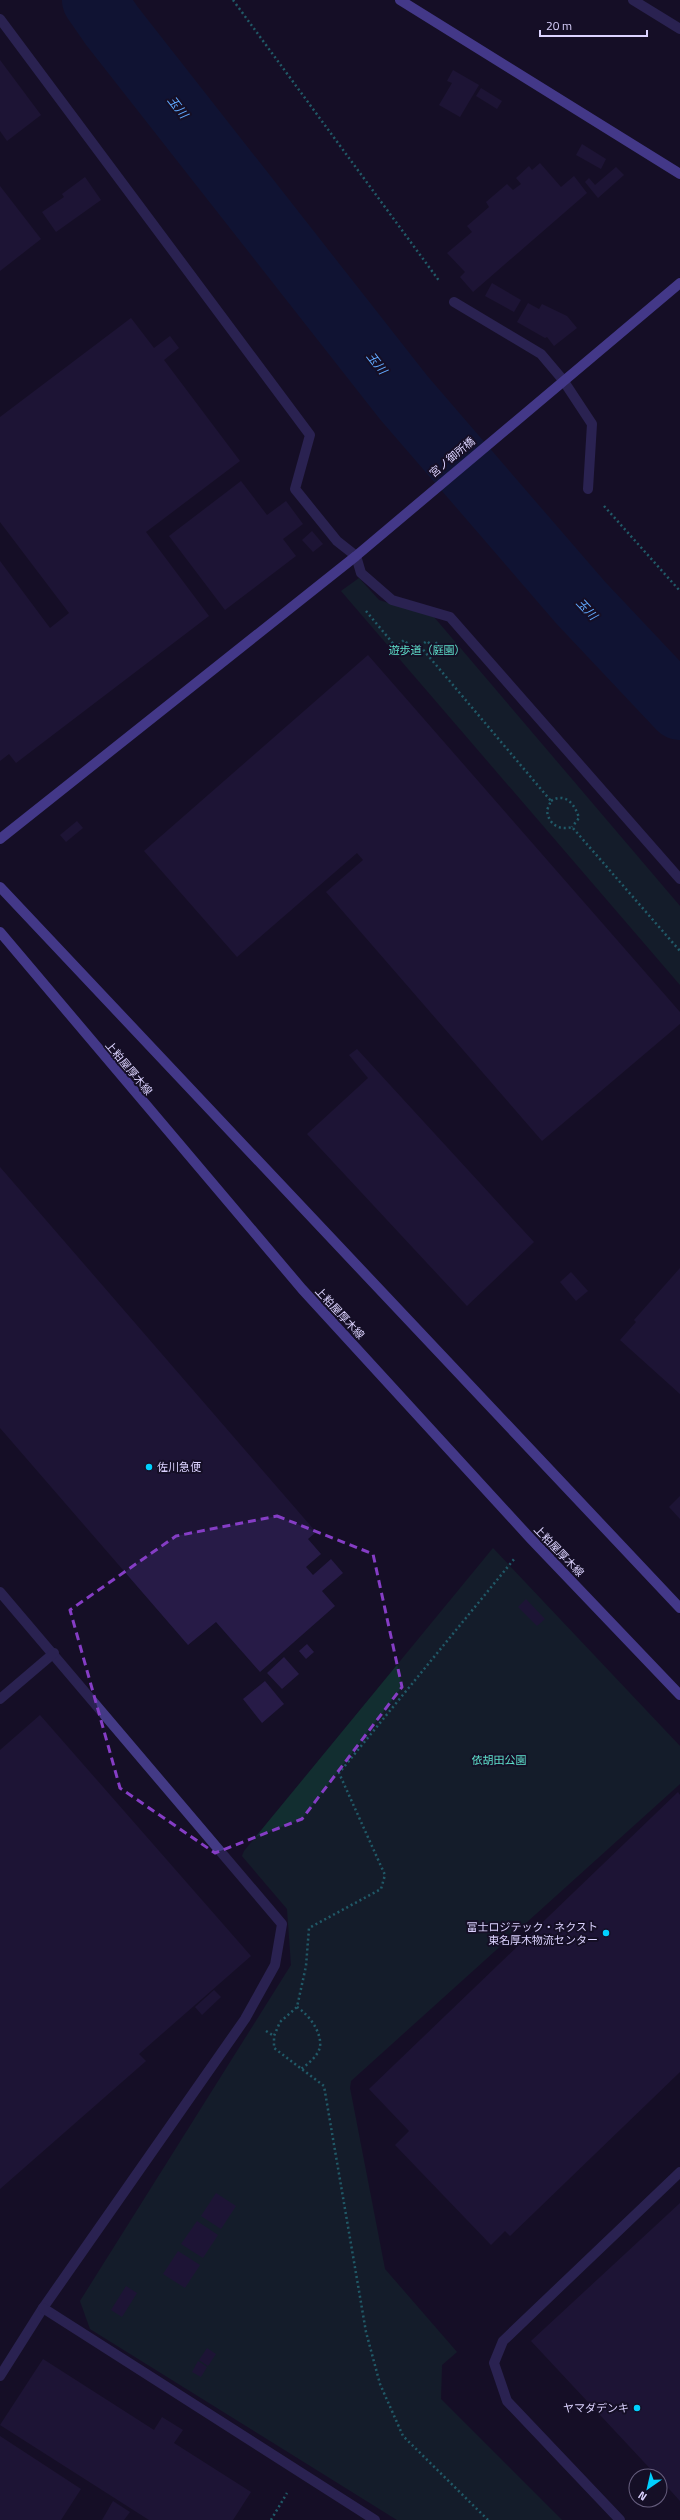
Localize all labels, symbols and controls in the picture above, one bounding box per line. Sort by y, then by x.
scale bar [540,12,647,38]
text: 20 m [546,16,572,35]
water label: 玉川 [163,92,194,124]
water label: 玉川 [362,348,393,380]
street label: 宮ノ御所橋 [426,433,478,481]
water label: 玉川 [572,594,603,626]
park label: 遊歩道（庭園） [389,642,466,658]
street label: 上粕屋厚木線 [102,1038,156,1098]
street label: 上粕屋厚木線 [312,1283,368,1343]
place label: 佐川急便 [157,1459,202,1475]
marker: 佐川急便 [144,1462,154,1472]
street label: 上粕屋厚木線 [530,1522,588,1580]
park label: 依胡田公園 [472,1752,527,1768]
place label: 富士ロジテック・ネクスト 東名厚木物流センター [467,1919,598,1948]
marker: 富士ロジテック・ネクスト 東名厚木物流センター [601,1928,611,1938]
place label: ヤマダデンキ [563,2400,629,2416]
marker: ヤマダデンキ [632,2403,642,2413]
north arrow [628,2468,668,2508]
text: N [635,2488,650,2505]

